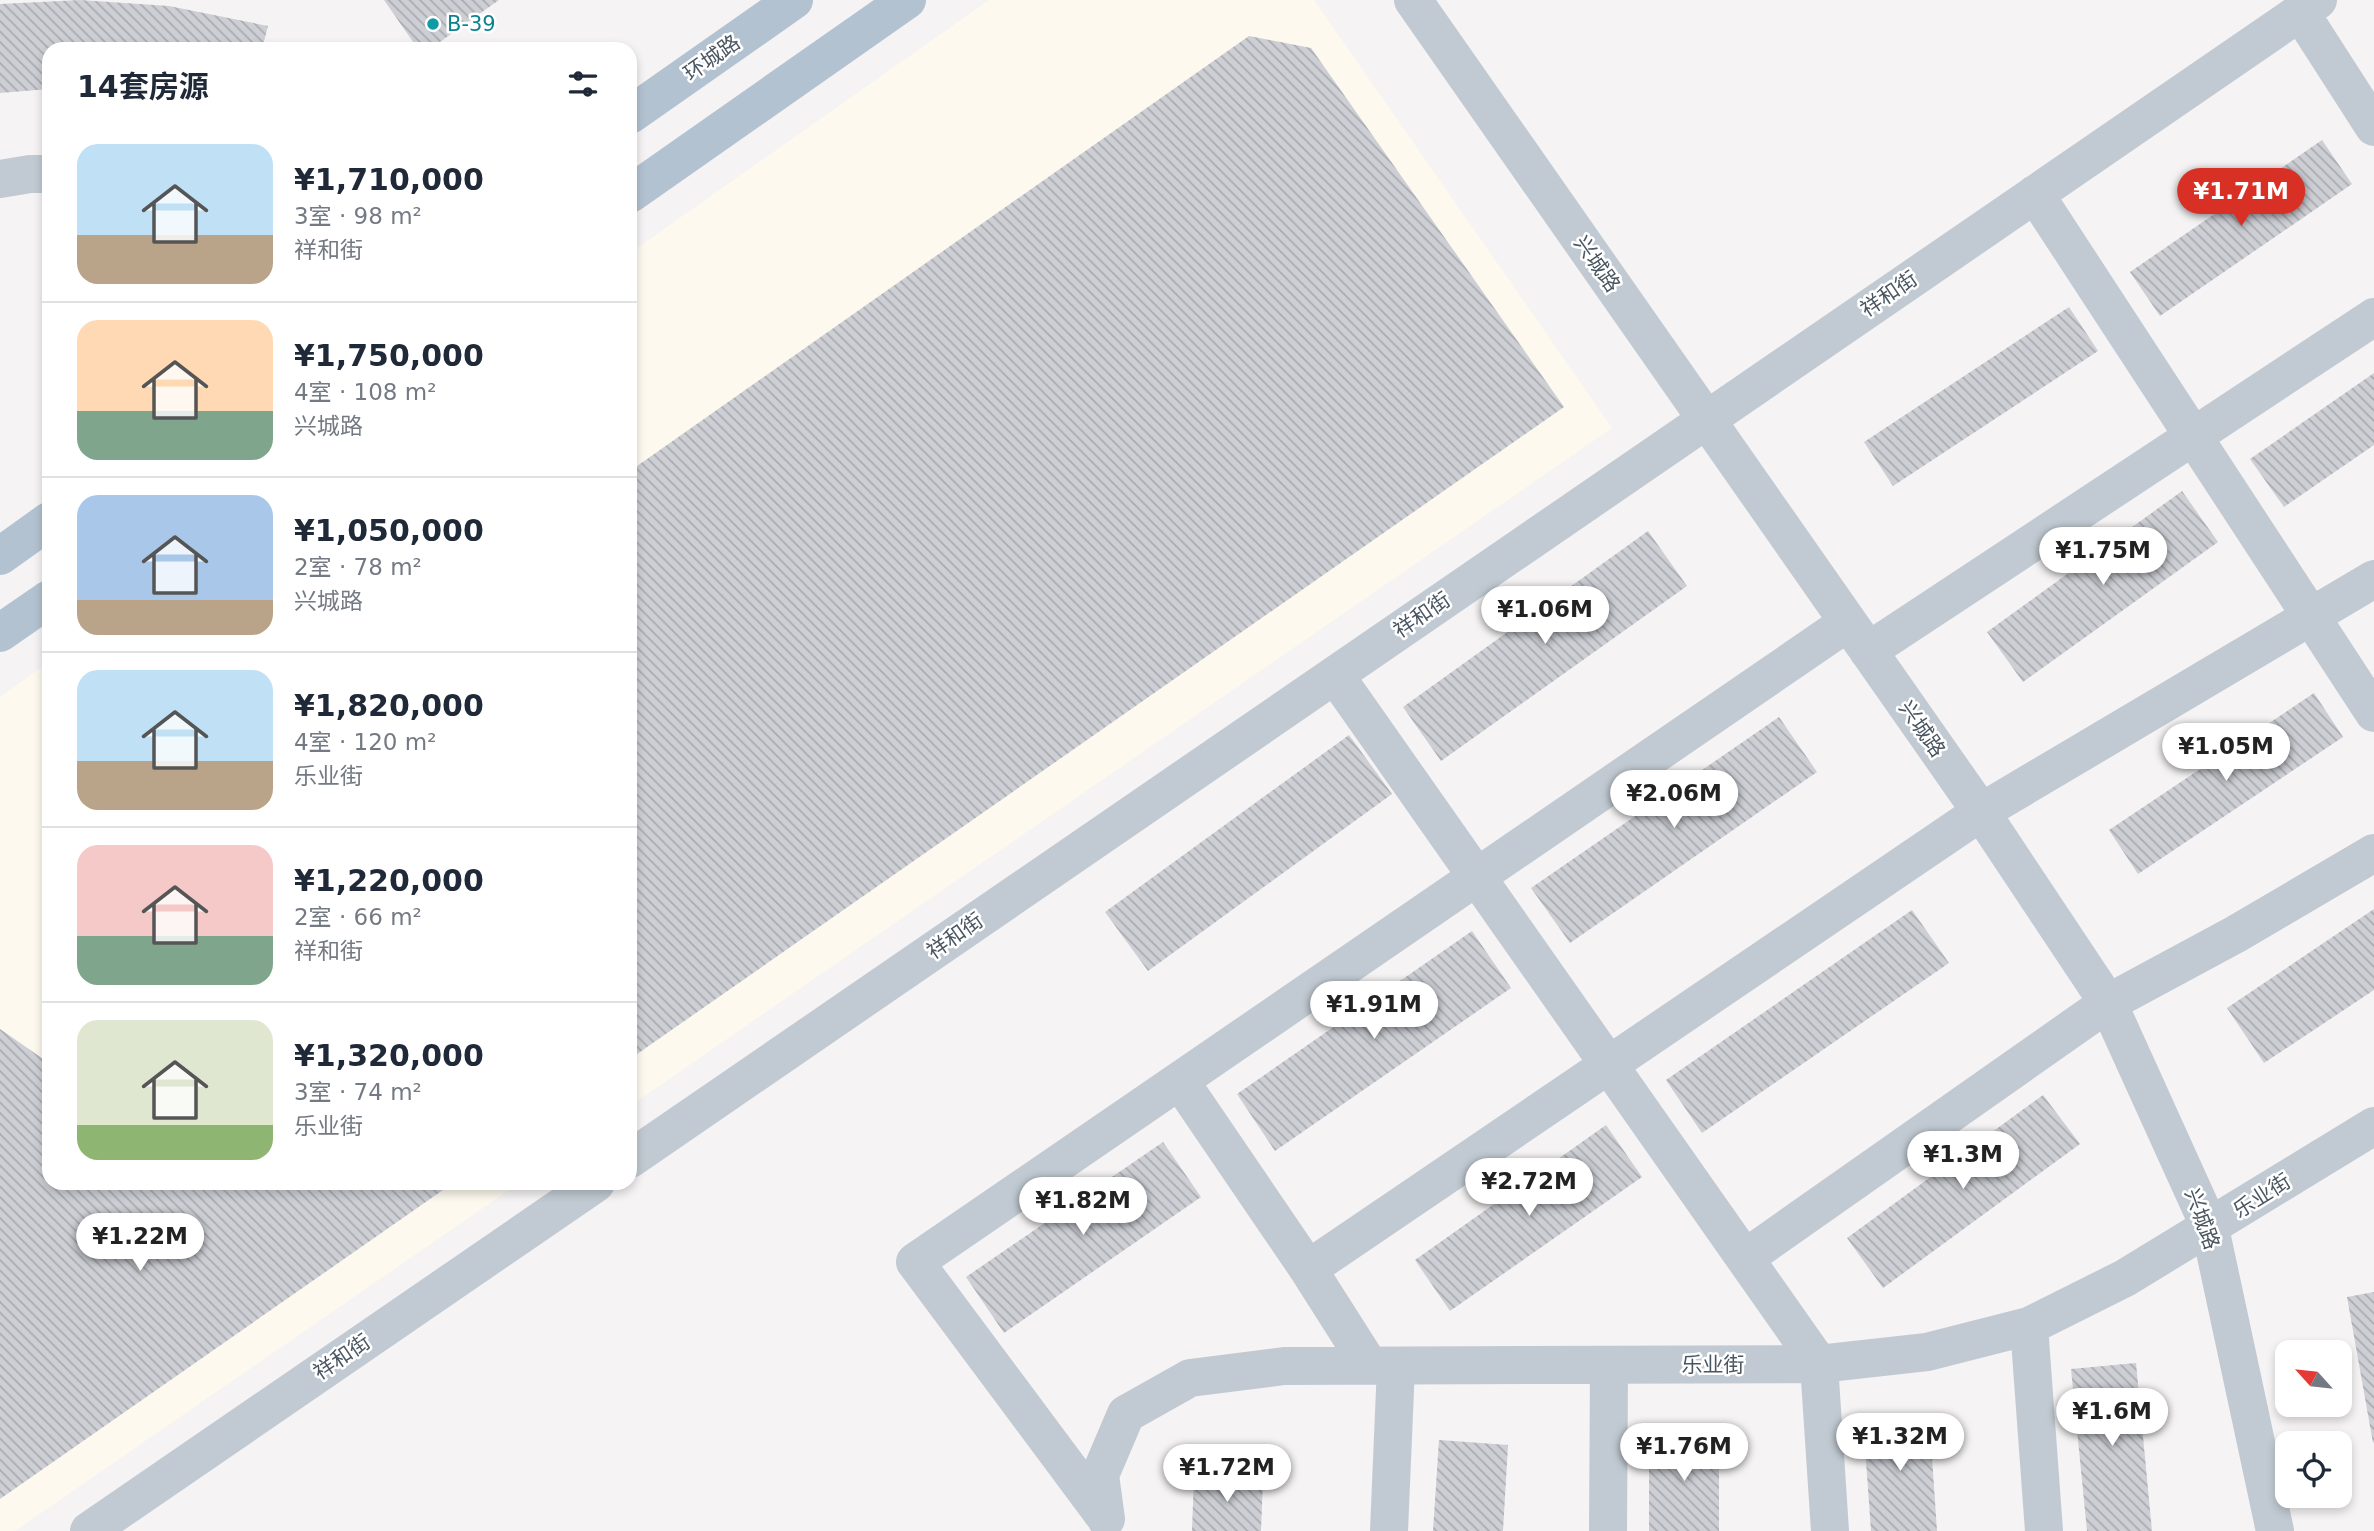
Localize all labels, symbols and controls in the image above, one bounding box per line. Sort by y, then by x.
place label: B-39 [447,12,496,36]
marker: B-39 [425,16,441,32]
street label: 环城路 [679,30,745,86]
icon: filters [564,65,602,103]
text: 14套房源 [77,69,209,104]
text: ¥1,710,000 [294,162,484,197]
pin: ¥1.71M [2184,168,2298,228]
icon: home [133,172,217,256]
text: ¥1.71M [2193,178,2289,204]
text: 3室 · 98 m² [294,203,422,229]
street label: 兴城路 [1569,231,1625,297]
text: 祥和街 [294,237,363,263]
street label: 祥和街 [1856,266,1922,322]
text: ¥1,750,000 [294,338,484,373]
icon: home [133,348,217,432]
text: 4室 · 108 m² [294,379,436,405]
text: 兴城路 [294,413,363,439]
text: ¥1,050,000 [294,513,484,548]
icon: home [133,523,217,607]
pin: ¥1.75M [2046,528,2160,587]
text: ¥1.75M [2055,537,2151,563]
text: 2室 · 78 m² [294,554,422,580]
pin: ¥1.06M [1488,586,1602,646]
street label: 祥和街 [1389,587,1455,643]
text: 兴城路 [294,588,363,614]
text: ¥1.06M [1497,596,1593,622]
text: ¥1,820,000 [294,688,484,723]
street label: 兴城路 [1894,696,1950,762]
icon: home [133,698,217,782]
pin: ¥1.05M [2169,724,2283,783]
text: 4室 · 120 m² [294,729,436,755]
text: ¥1.05M [2178,733,2274,759]
text: 乐业街 [294,763,363,789]
pin: ¥2.06M [1617,770,1731,830]
text: ¥2.06M [1626,780,1722,806]
text: ¥1,220,000 [294,863,484,898]
icon: home [133,873,217,957]
text: 2室 · 66 m² [294,904,422,930]
street label: 祥和街 [922,908,988,964]
text: 祥和街 [294,938,363,964]
pin: ¥1.91M [1317,982,1431,1041]
text: ¥1.91M [1326,991,1422,1017]
text: ¥1,320,000 [294,1038,484,1073]
icon: home [133,1048,217,1132]
text: 3室 · 74 m² [294,1079,422,1105]
text: 乐业街 [294,1113,363,1139]
pin: ¥1.3M [1914,1132,2012,1191]
text: ¥1.3M [1923,1141,2003,1167]
pin: ¥2.72M [1472,1158,1586,1218]
text: ¥2.72M [1481,1168,1577,1194]
street label: 乐业街 [2229,1169,2295,1223]
pin: ¥1.82M [1026,1178,1140,1237]
street label: 兴城路 [2180,1185,2224,1253]
text: ¥1.82M [1035,1187,1131,1213]
pin: ¥1.22M [83,1214,197,1273]
text: ¥1.22M [92,1223,188,1249]
street label: 祥和街 [309,1329,375,1385]
north arrow [2275,1340,2352,1418]
map controls [2275,1340,2352,1508]
street label: 乐业街 [1682,1353,1745,1377]
pin: ¥1.6M [2063,1388,2161,1448]
text: ¥1.6M [2072,1398,2152,1424]
pin: ¥1.32M [1843,1414,1957,1473]
text: ¥1.32M [1852,1423,1948,1449]
pin: ¥1.76M [1627,1424,1741,1483]
button: locate [2275,1431,2352,1508]
text: ¥1.76M [1636,1433,1732,1459]
pin: ¥1.72M [1170,1444,1284,1504]
text: ¥1.72M [1179,1454,1275,1480]

